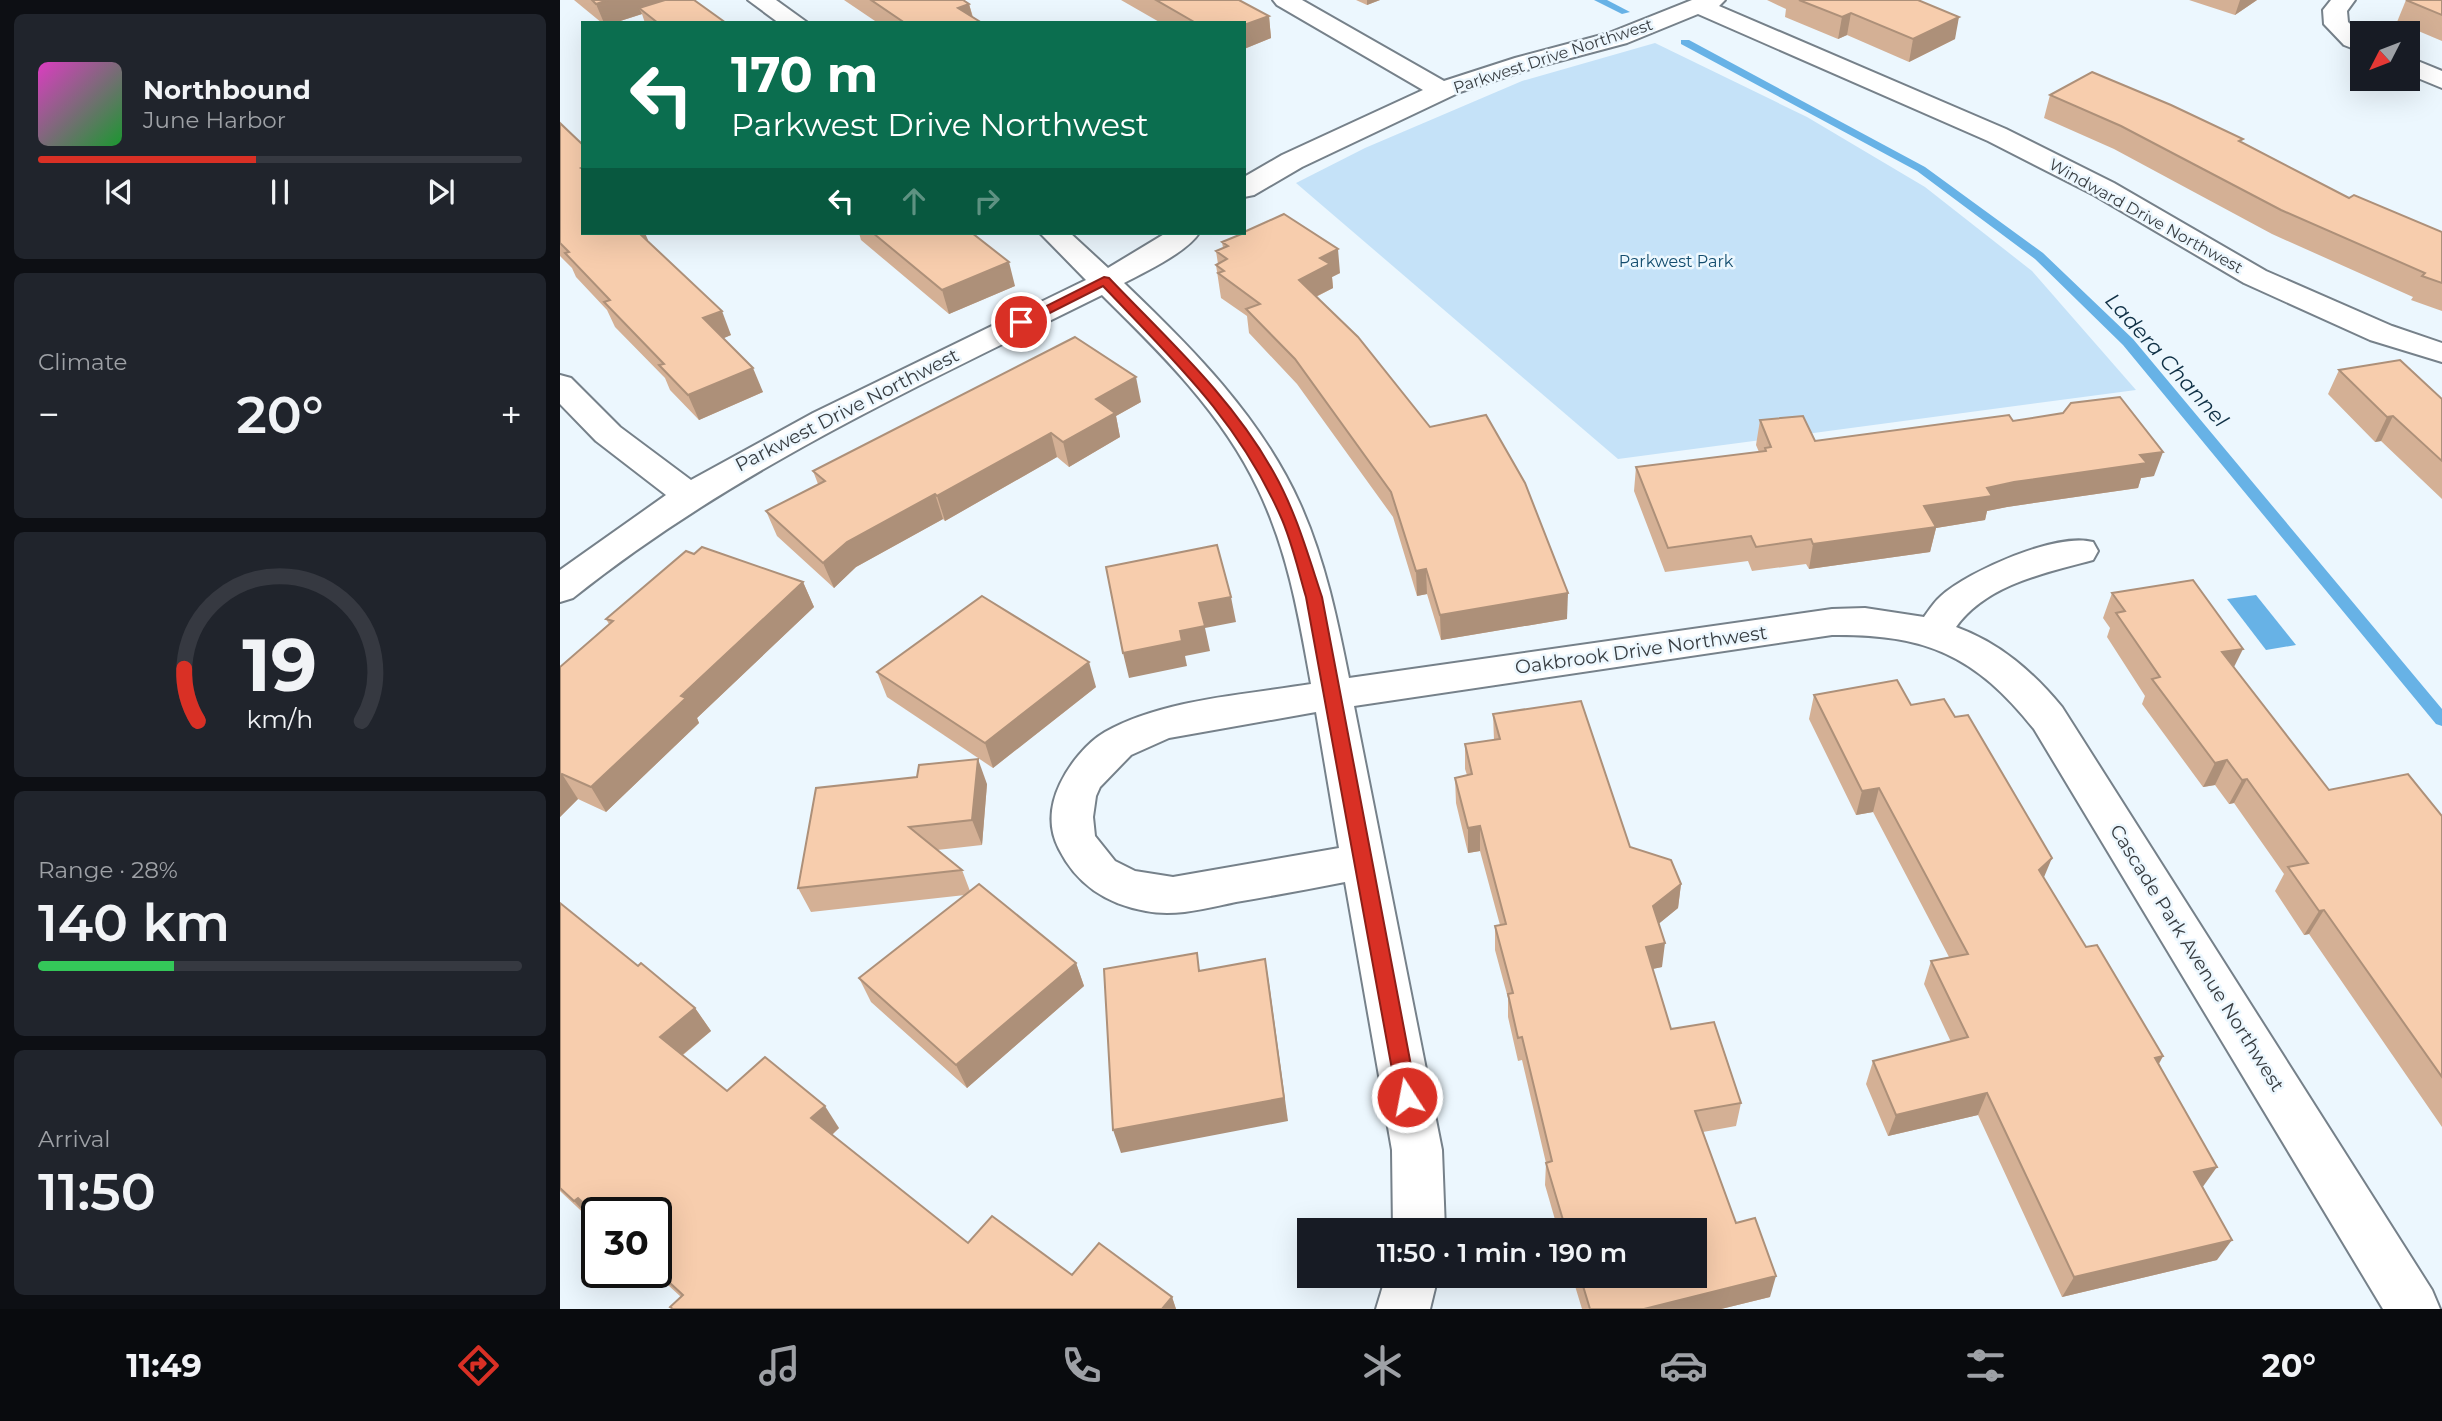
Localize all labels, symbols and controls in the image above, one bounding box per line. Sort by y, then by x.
street label: Parkwest Drive Northwest [1451,15,1656,97]
north arrow [2350,21,2420,91]
map controls [2350,21,2420,91]
text: 170 m [731,45,878,104]
icon: left [616,49,707,140]
text: Northbound [143,74,311,106]
text: Parkwest Drive Northwest [731,105,1149,144]
text: June Harbor [143,106,286,134]
street label: Windward Drive Northwest [2046,155,2247,278]
icon: previous [100,173,138,211]
icon: pause [261,173,299,211]
icon: next [422,173,460,211]
icon: left [822,182,860,220]
icon: ahead [895,182,933,220]
icon: right [968,182,1006,220]
park label: Parkwest Park [1619,252,1734,271]
water label: Ladera Channel [2100,288,2234,432]
pin [991,292,1051,352]
icon: arrive [1002,303,1040,341]
street label: Parkwest Drive Northwest [731,343,963,477]
text: Climate [38,348,127,376]
text: 20° [236,383,324,446]
text: − [38,391,60,438]
text: + [500,391,522,438]
text: 19 [243,621,317,709]
street label: Oakbrook Drive Northwest [1514,621,1769,679]
text: km/h [247,703,313,733]
street label: Cascade Park Avenue Northwest [2105,820,2289,1096]
text: Range · 28% [38,856,178,884]
text: 140 km [38,891,230,954]
position arrow [1370,1060,1444,1134]
text: Arrival [38,1125,111,1153]
text: 11:50 [38,1160,156,1223]
speed limit sign: 30 [581,1197,672,1288]
text: 11:50 · 1 min · 190 m [1377,1237,1627,1269]
icon: directions [454,1341,503,1390]
icon: music [755,1341,804,1390]
icon: phone [1057,1341,1106,1390]
icon: climate [1358,1341,1407,1390]
icon: car [1659,1341,1708,1390]
icon: filters [1961,1341,2010,1390]
text: 11:49 [126,1346,202,1385]
text: 20° [2262,1346,2316,1385]

